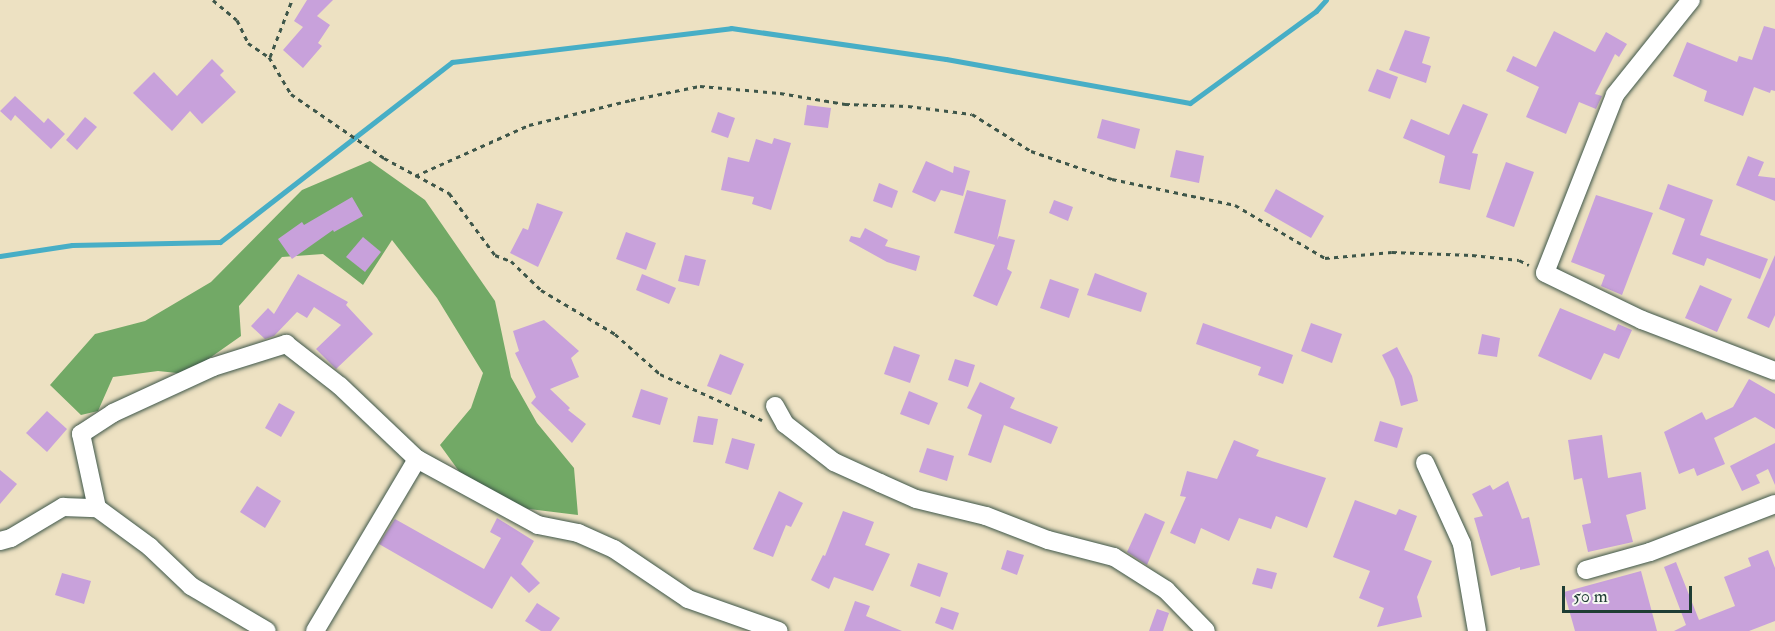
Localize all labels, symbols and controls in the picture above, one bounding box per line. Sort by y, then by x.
scale bar [1565,574,1696,612]
text: 50 m [1573,585,1608,608]

